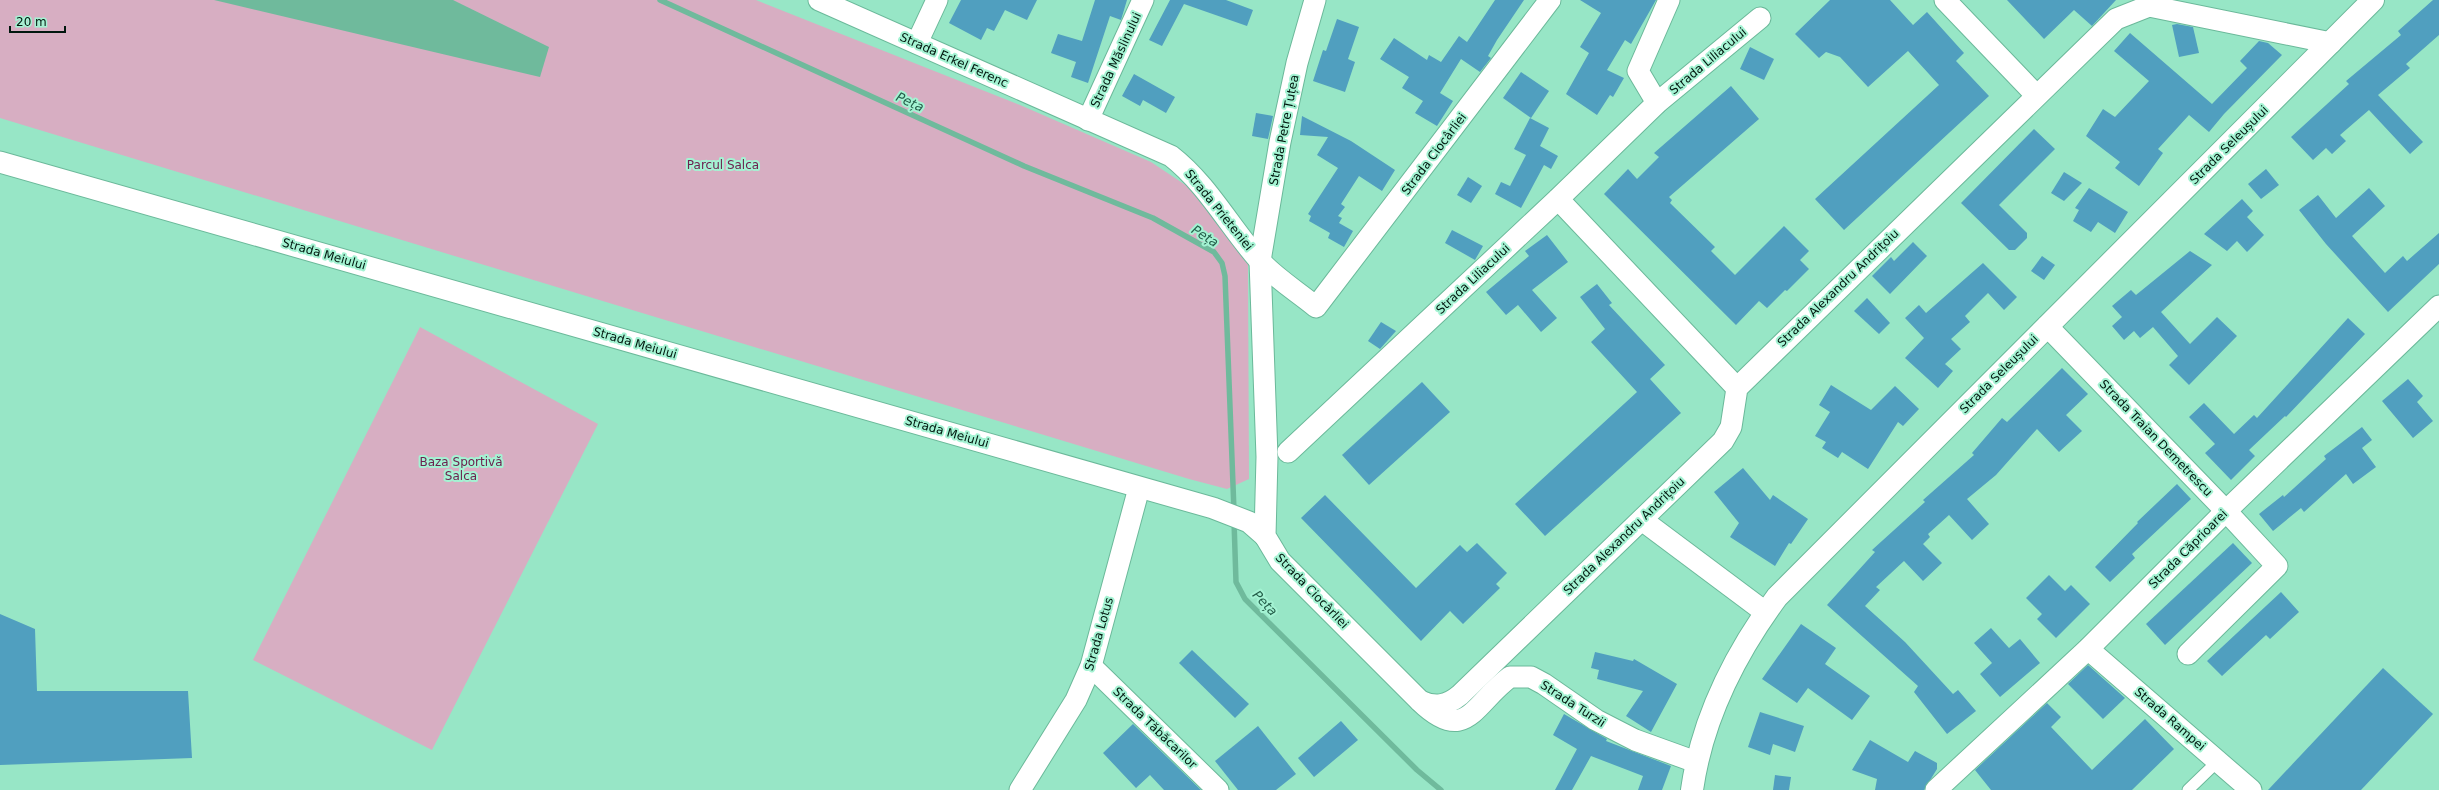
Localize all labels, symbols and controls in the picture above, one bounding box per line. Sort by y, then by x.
scale bar [10,8,65,34]
street label: Strada Măslinului [1088,10,1144,110]
text: 20 m [16,15,47,29]
street label: Strada Liliacului [1667,25,1749,97]
street label: Strada Erkel Ferenc [898,30,1010,90]
street label: Strada Petre Țuțea [1266,73,1302,187]
water label: Peța [894,89,926,115]
street label: Strada Seleușului [2187,103,2271,187]
street label: Strada Ciocârliei [1399,110,1469,198]
park label: Parcul Salca [687,158,759,172]
street label: Strada Prieteniei [1182,167,1256,253]
water label: Peța [1189,222,1221,250]
street label: Strada Alexandru Andrițoiu [1775,226,1901,350]
street label: Strada Meiului [281,235,367,273]
street label: Strada Liliacului [1433,241,1513,317]
street label: Strada Meiului [592,324,678,362]
street label: Strada Seleușului [1957,332,2041,416]
street label: Strada Traian Demetrescu [2097,377,2215,499]
street label: Strada Meiului [904,413,990,451]
park label: Baza Sportivă Salca [419,455,503,483]
street label: Strada Alexandru Andrițoiu [1561,474,1687,598]
street label: Strada Căprioarei [2146,507,2230,591]
street label: Strada Ciocârliei [1273,551,1351,631]
water label: Peța [1250,587,1280,619]
street label: Strada Lotus [1082,596,1116,672]
street label: Strada Turzii [1538,678,1608,730]
street label: Strada Tăbăcarilor [1110,684,1200,772]
street label: Strada Rampei [2132,685,2208,753]

